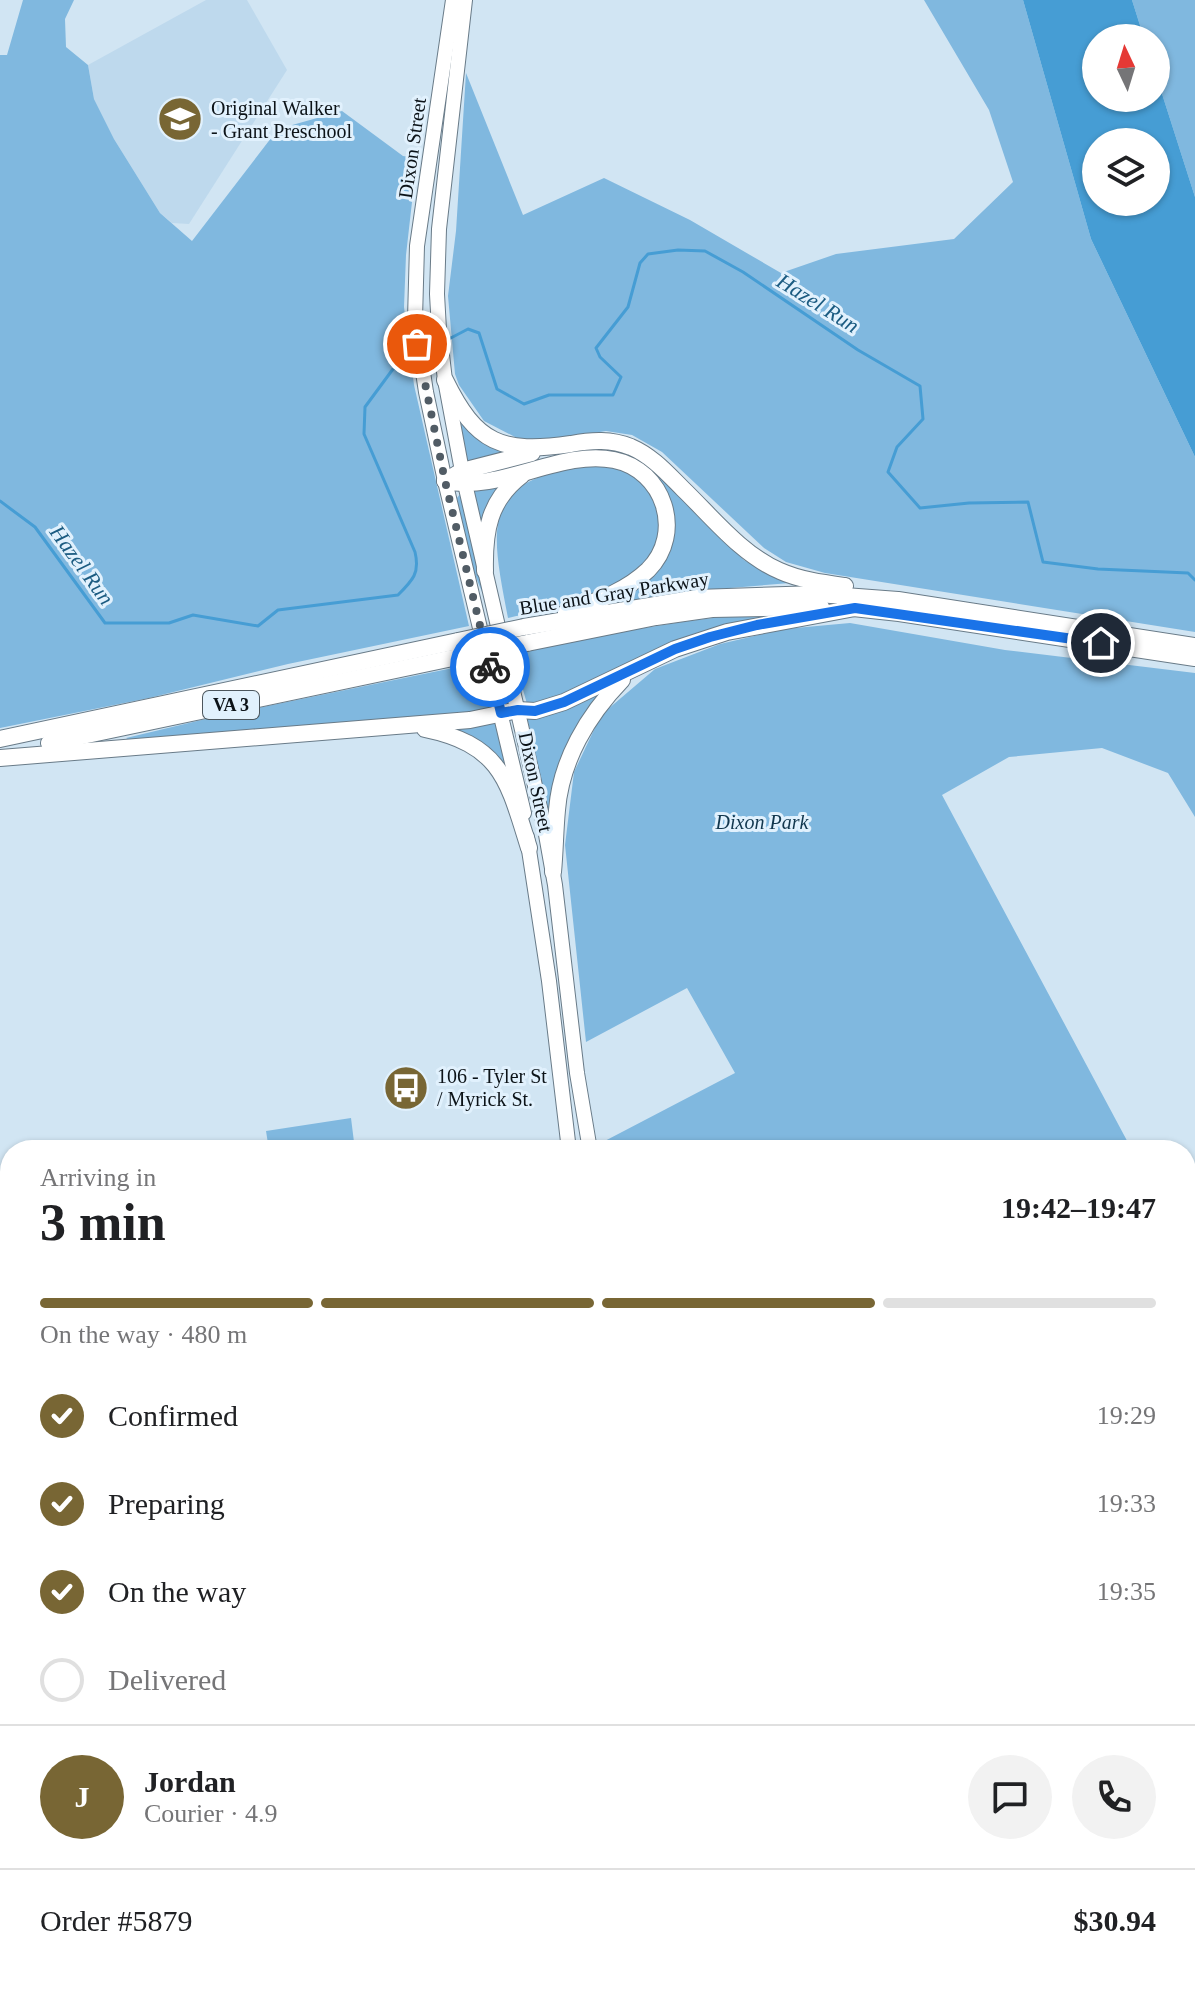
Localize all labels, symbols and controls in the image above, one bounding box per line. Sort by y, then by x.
north arrow [1082,24,1170,112]
map controls [1082,24,1170,216]
school or university icon: Original Walker - Grant Preschool [156,95,204,143]
street label: Dixon Street [394,96,430,200]
place label: Original Walker - Grant Preschool [211,97,353,142]
button: layers [1082,128,1170,216]
water label: Hazel Run [771,267,864,338]
pin [383,310,451,378]
icon: bag [395,322,439,366]
water label: Hazel Run [44,520,119,610]
street label: Blue and Gray Parkway [518,567,711,620]
pin [1067,609,1135,677]
icon: home [1079,621,1123,665]
courier [450,627,530,707]
icon: bike [468,645,512,689]
road number: VA 3 [203,691,259,719]
street label: Dixon Street [515,730,557,834]
park label: Dixon Park [715,811,809,833]
bus stop icon: 106 - Tyler St / Myrick St. [382,1064,430,1112]
place label: 106 - Tyler St / Myrick St. [437,1065,547,1111]
text: Arriving in [40,1163,156,1192]
text: 19:42–19:47 [1001,1191,1156,1224]
text: 3 min [40,1194,166,1251]
text: On the way · 480 m [40,1320,247,1349]
icon: check [40,1394,84,1438]
text: Confirmed [108,1399,238,1432]
text: 19:29 [1097,1401,1156,1430]
icon: check [40,1482,84,1526]
text: Preparing [108,1487,225,1520]
text: 19:33 [1097,1489,1156,1518]
icon: check [40,1570,84,1614]
text: On the way [108,1575,246,1608]
text: 19:35 [1097,1577,1156,1606]
text: Delivered [108,1663,226,1696]
button: chat [968,1755,1052,1839]
button: phone [1072,1755,1156,1839]
text: Jordan [144,1765,236,1798]
text: J [75,1780,90,1813]
text: Courier · 4.9 [144,1799,278,1828]
text: Order #5879 [40,1904,192,1937]
text: $30.94 [1074,1904,1156,1937]

